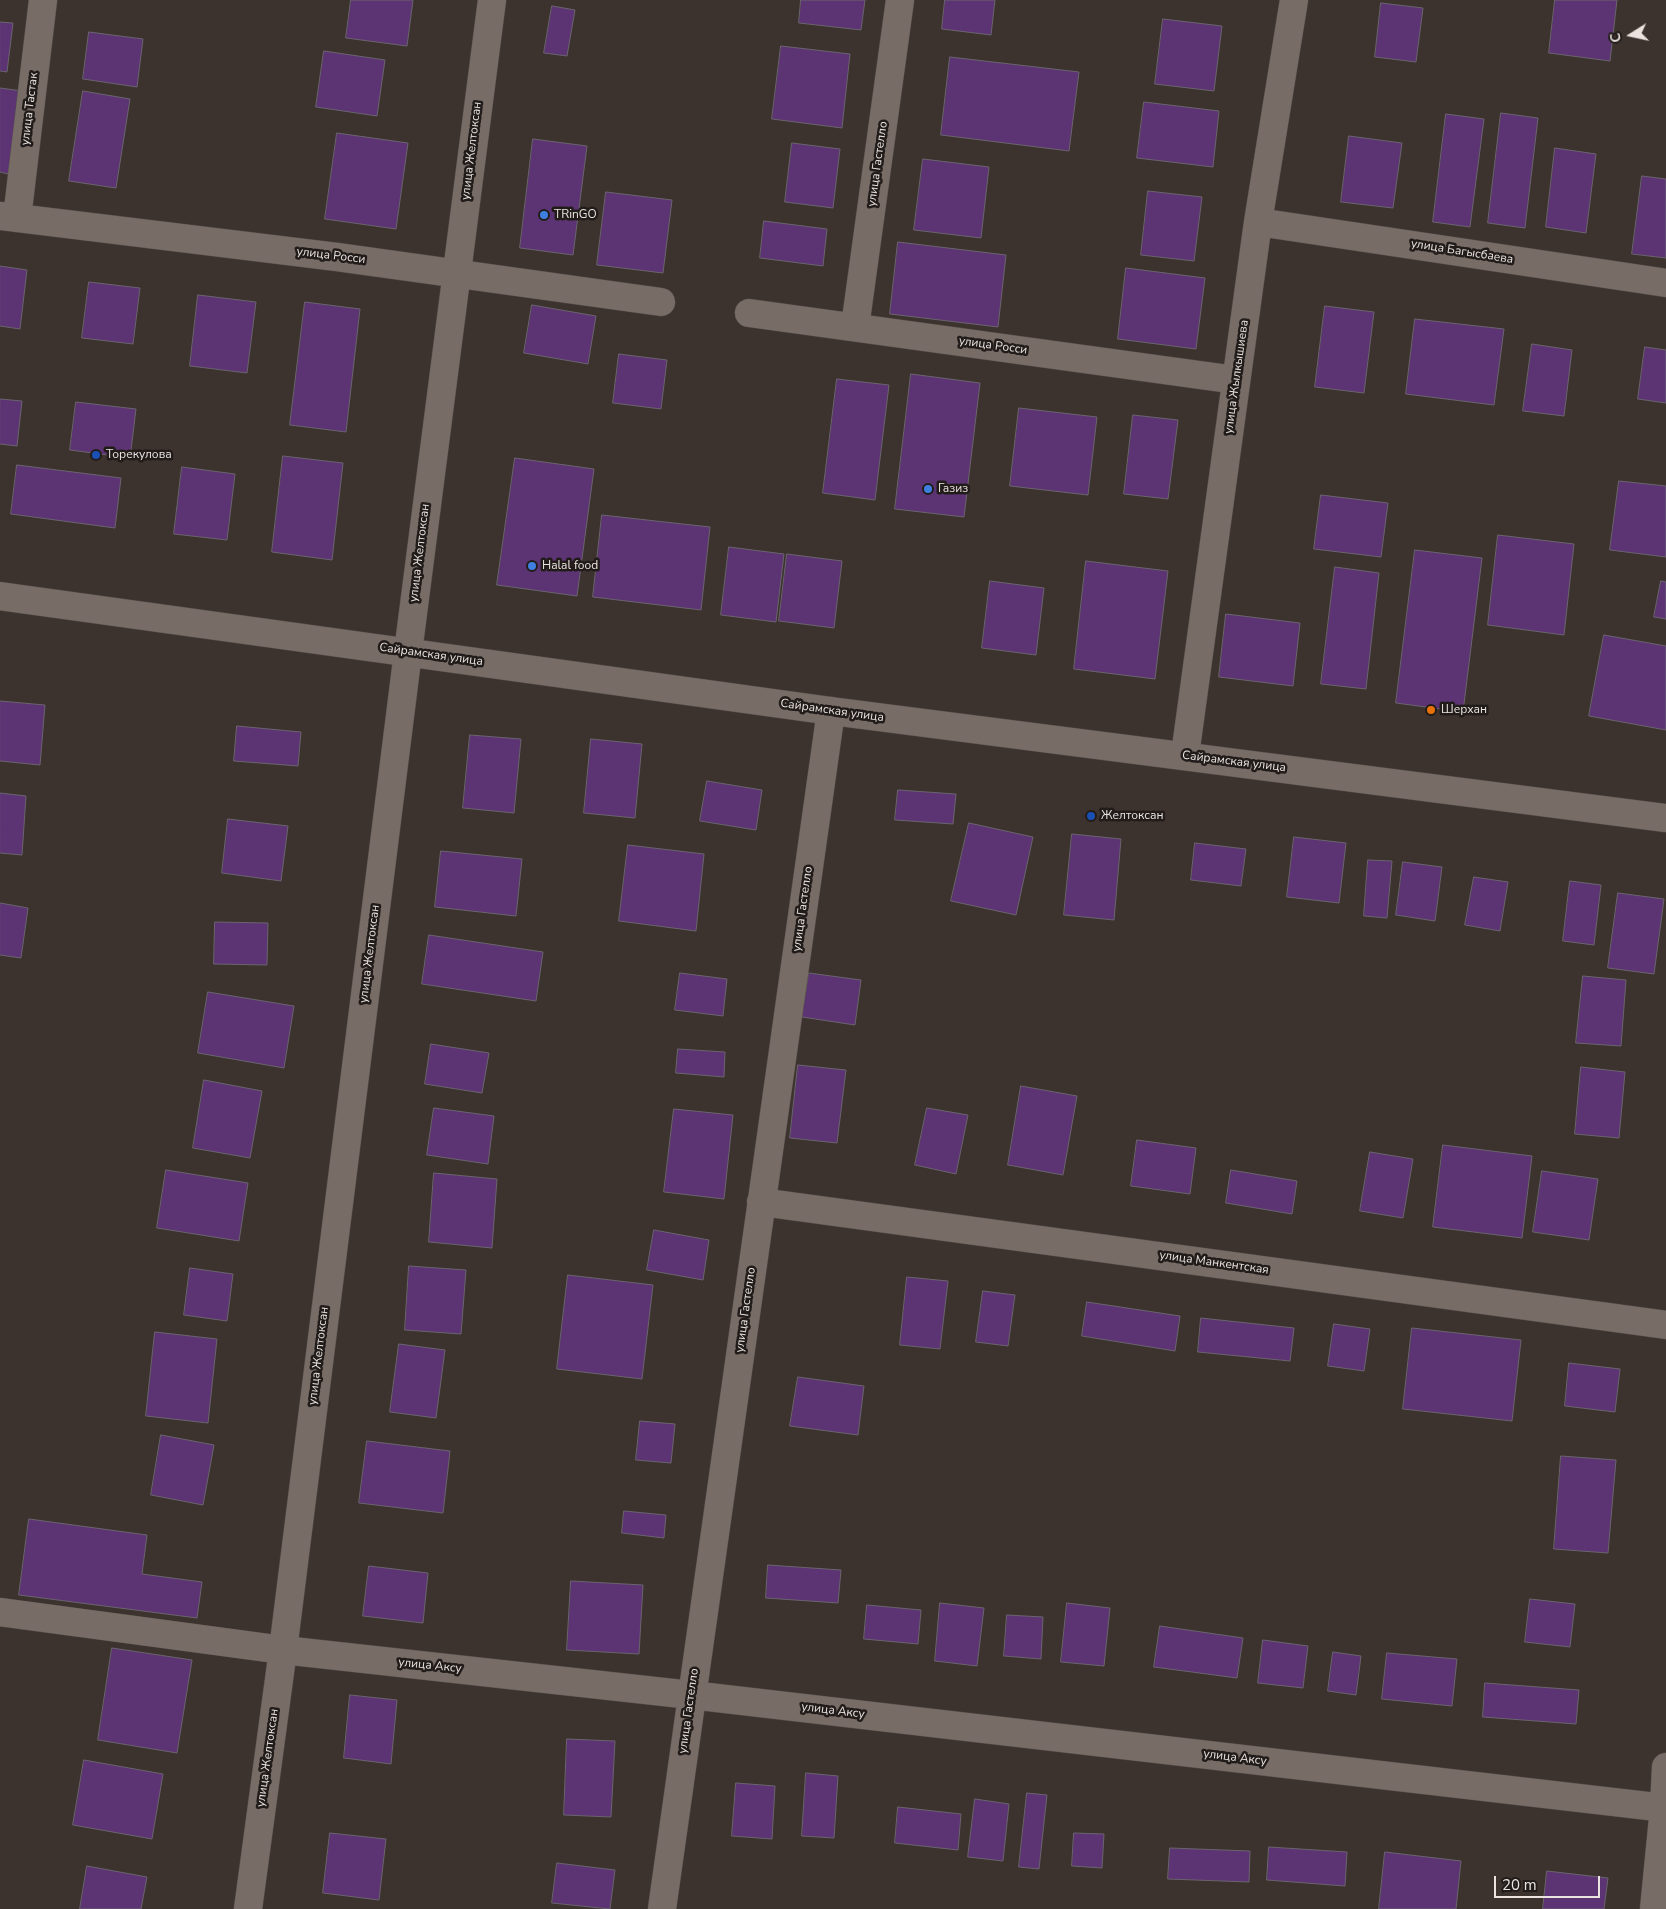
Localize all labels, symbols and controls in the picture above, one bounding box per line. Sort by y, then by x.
north arrow [1606,10,1656,60]
text: С [1606,31,1626,44]
street label: улица Тастак [18,72,42,146]
street label: улица Желтоксан [459,101,485,201]
street label: улица Гастелло [865,120,891,208]
place label: TRinGO [554,208,597,222]
marker: TRinGO [538,209,550,221]
street label: улица Багысбаева [1410,237,1514,267]
street label: улица Росси [296,245,366,267]
street label: улица Жылкышиева [1222,319,1252,435]
street label: улица Росси [958,334,1028,358]
place label: Торекулова [106,448,172,462]
marker: Торекулова [90,449,102,461]
place label: Газиз [938,482,968,496]
marker: Газиз [922,483,934,495]
street label: улица Желтоксан [407,503,433,603]
place label: Halal food [542,559,598,573]
marker: Halal food [526,560,538,572]
street label: Сайрамская улица [378,641,484,669]
street label: Сайрамская улица [779,697,885,725]
place label: Шерхан [1441,703,1487,717]
marker: Шерхан [1425,704,1437,716]
street label: Сайрамская улица [1181,748,1287,776]
place label: Желтоксан [1101,809,1164,823]
marker: Желтоксан [1085,810,1097,822]
street label: улица Гастелло [790,865,816,953]
street label: улица Желтоксан [357,904,383,1004]
street label: улица Манкентская [1158,1248,1270,1278]
street label: улица Гастелло [733,1266,759,1354]
street label: улица Желтоксан [306,1306,332,1406]
street label: улица Аксу [398,1656,462,1676]
street label: улица Гастелло [676,1667,702,1755]
street label: улица Аксу [801,1700,865,1722]
street label: улица Желтоксан [254,1708,282,1808]
street label: улица Аксу [1203,1747,1267,1769]
scale bar [1496,1866,1602,1898]
text: 20 m [1502,1875,1537,1895]

